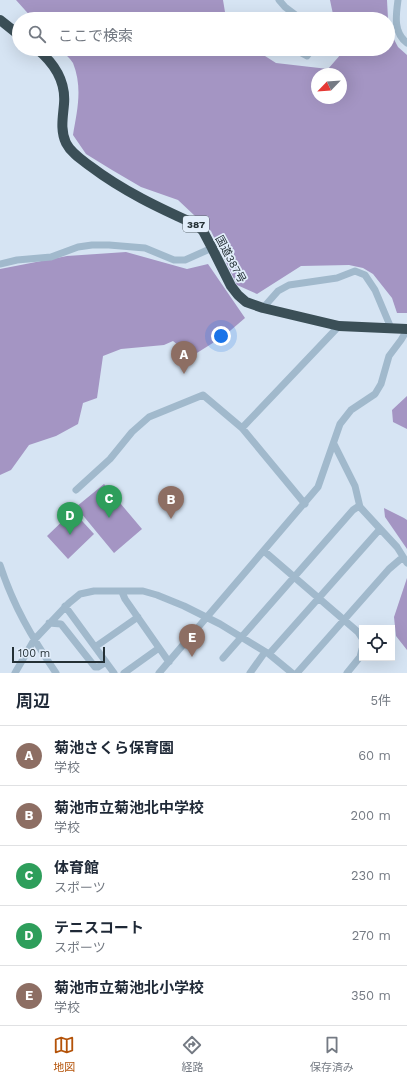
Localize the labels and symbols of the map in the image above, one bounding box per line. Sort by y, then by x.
north arrow [311,68,347,104]
road number: 387 [183,216,209,232]
street label: 国道387号 [213,233,248,285]
your location [211,326,231,346]
pin: A [171,341,197,374]
pin: C [96,485,122,518]
pin: B [158,486,184,519]
pin: D [57,502,83,535]
pin: E [179,624,205,657]
scale bar [12,645,105,664]

